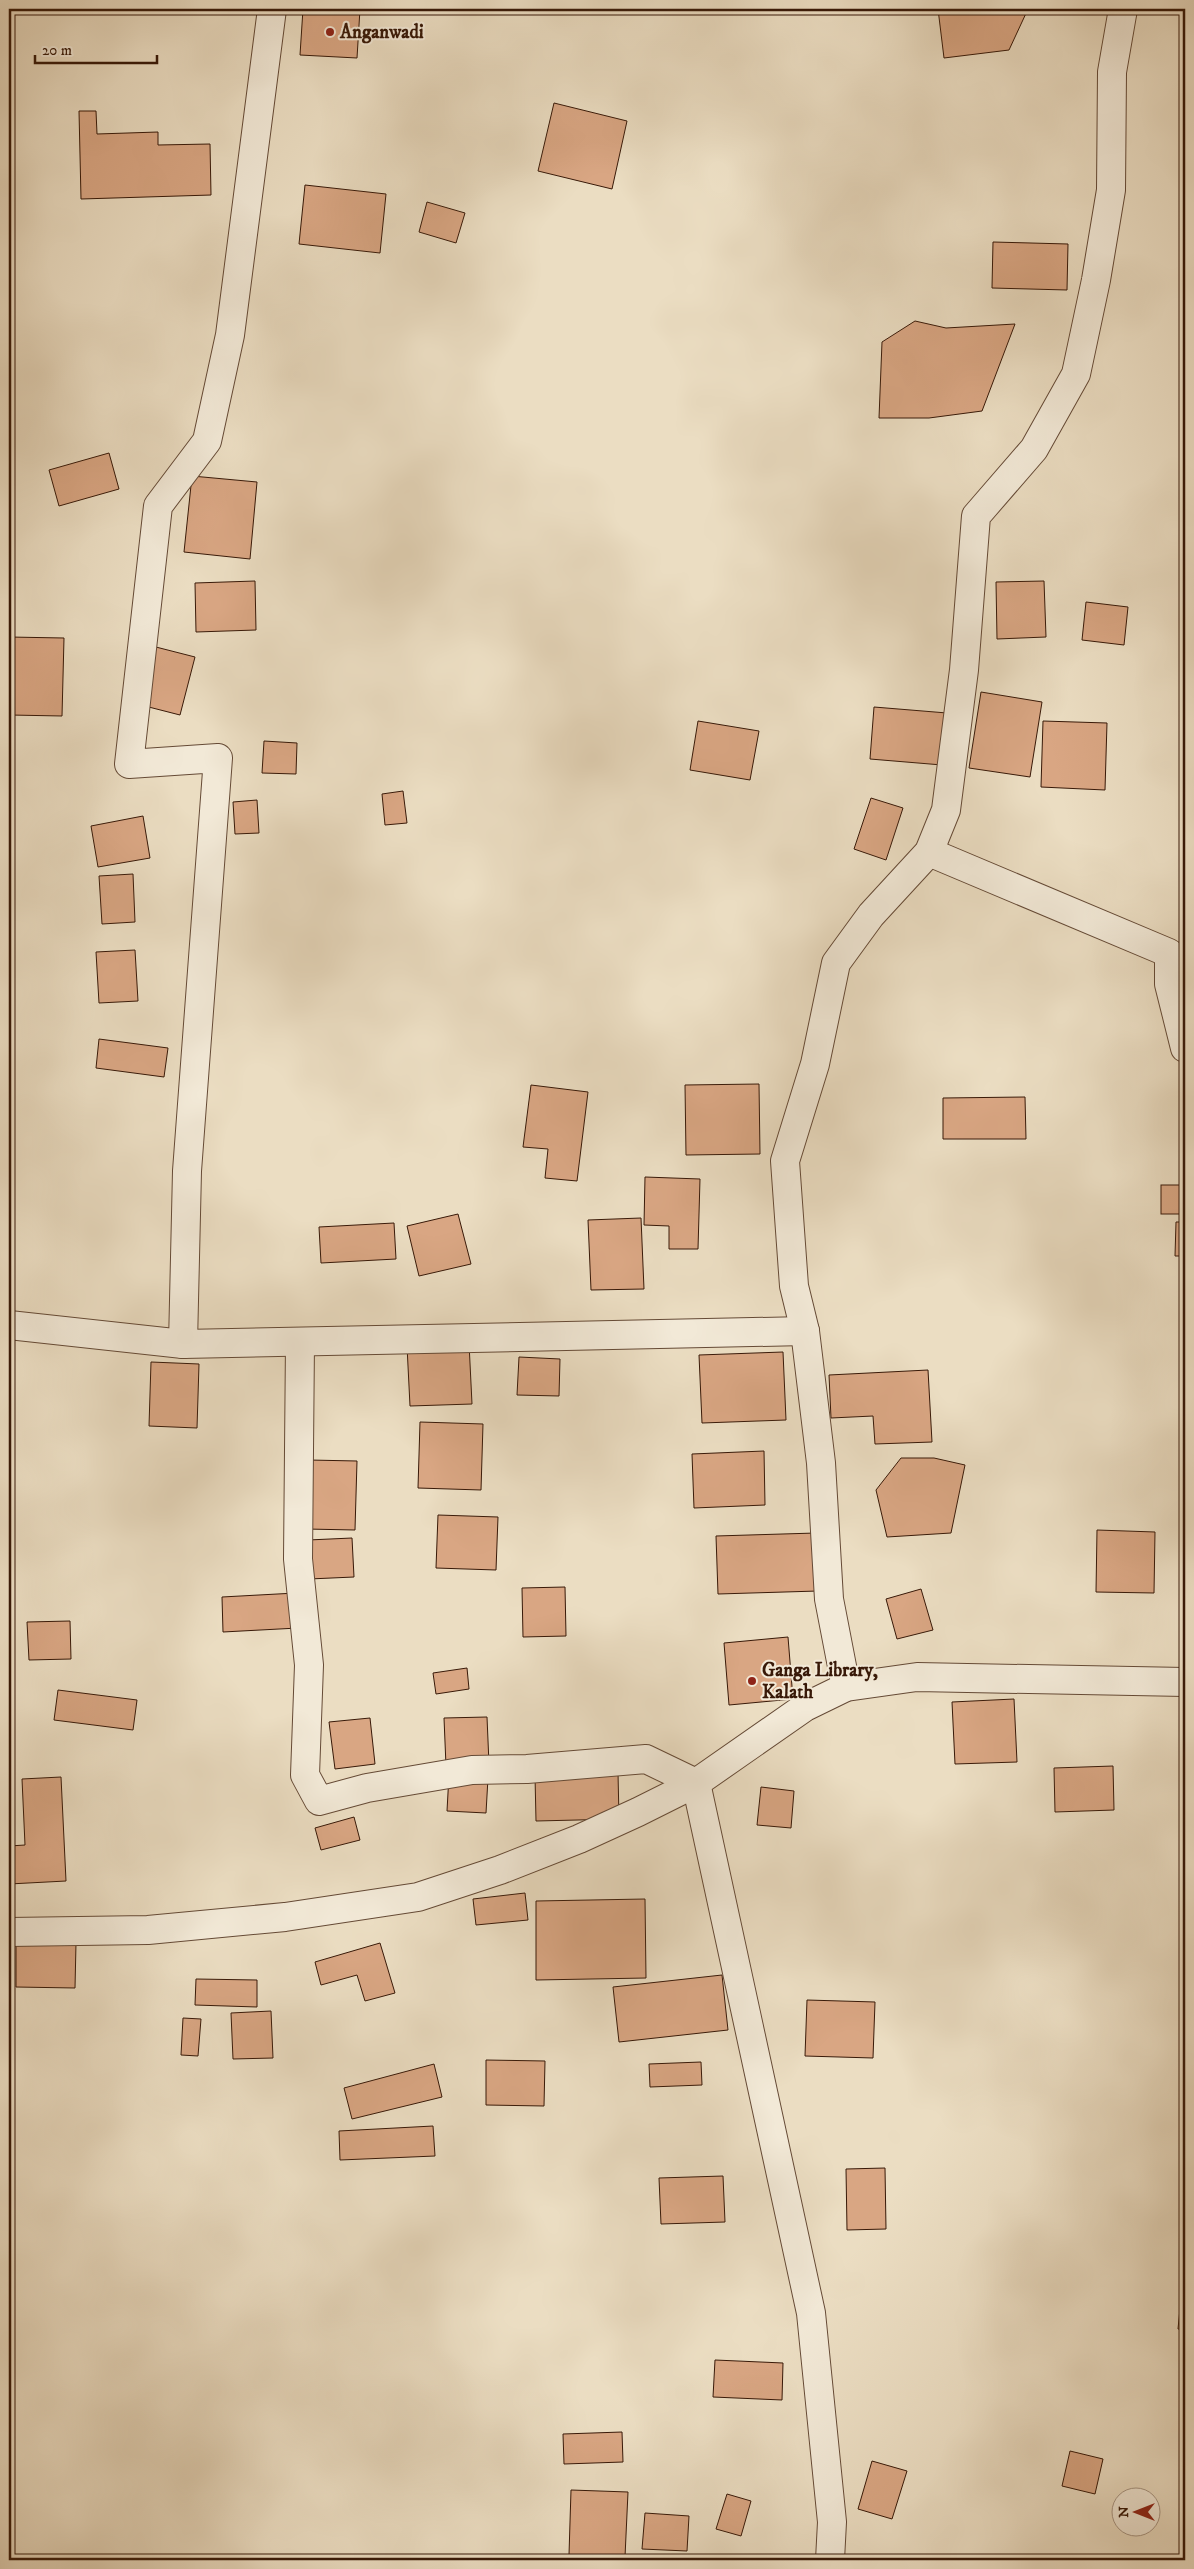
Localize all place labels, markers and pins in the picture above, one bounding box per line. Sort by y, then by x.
place label: Anganwadi [339,21,424,44]
marker: Anganwadi [324,26,336,38]
place label: Ganga Library, Kalath [762,1659,878,1704]
marker: Ganga Library, Kalath [746,1675,758,1687]

